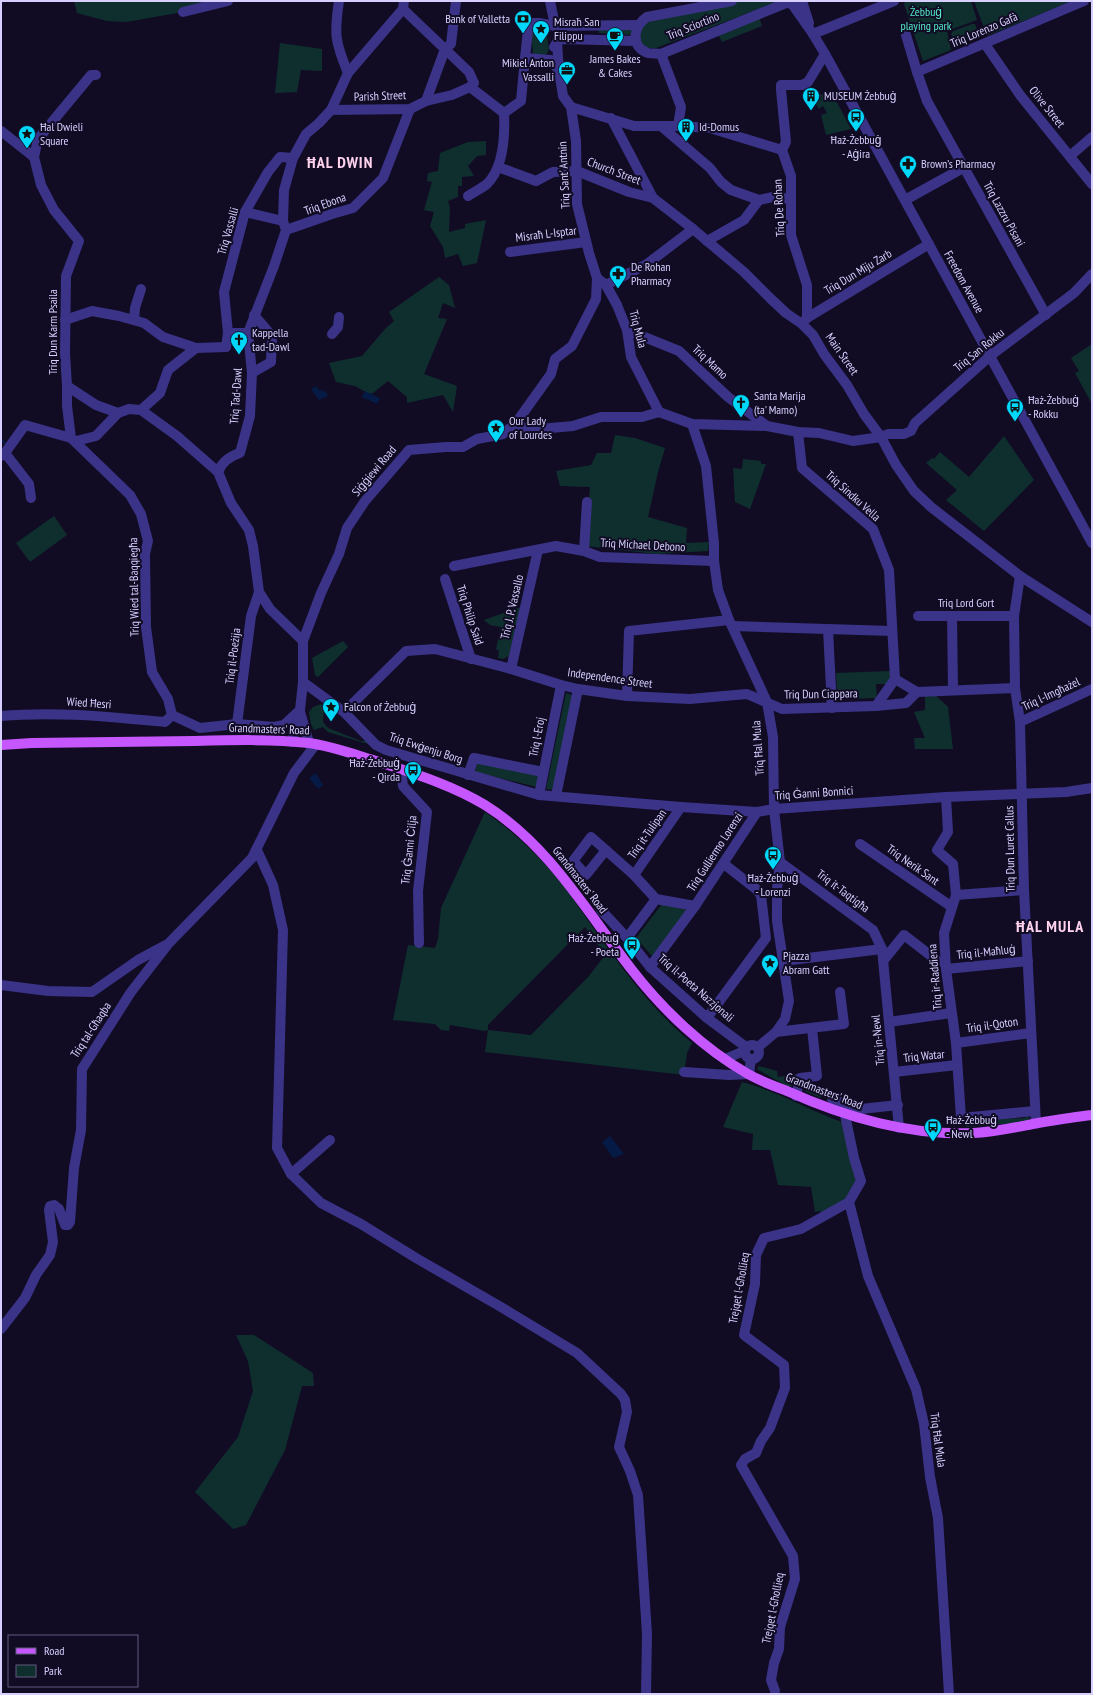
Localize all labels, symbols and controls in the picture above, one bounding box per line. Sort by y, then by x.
park label: Żebbuġ playing park [901,4,952,33]
street label: Triq Sciortino [664,8,721,43]
bank icon: Bank of Valletta [513,9,533,34]
street label: Triq Lorenzo Gafà [948,9,1020,50]
place label: Bank of Valletta [445,11,510,26]
place label: Misraħ San Filippu [554,14,599,43]
place icon: Misraħ San Filippu [531,19,551,44]
cafe icon: James Bakes & Cakes [605,26,625,51]
place label: James Bakes & Cakes [588,51,641,80]
place label: Mikiel Anton Vassalli [502,55,554,84]
office icon: Mikiel Anton Vassalli [557,60,577,85]
street label: Olive Street [1026,83,1069,131]
building icon: MUSEUM Żebbuġ [801,86,821,111]
street label: Parish Street [353,87,407,104]
place label: MUSEUM Żebbuġ [824,88,896,103]
bus stop icon: Ħaż-Żebbuġ - Aġira [846,107,866,132]
building icon: Id-Domus [676,117,696,142]
place label: Ħal Dwieli Square [40,119,83,148]
place label: Id-Domus [699,119,739,134]
place icon: Ħal Dwieli Square [17,124,37,149]
place label: Ħaż-Żebbuġ - Aġira [831,132,881,161]
street label: Triq Sant' Antnin [554,141,573,209]
district label: ĦAL DWIN [307,152,373,172]
street label: Church Street [585,153,644,188]
pharmacy icon: Brown’s Pharmacy [898,154,918,179]
place label: Brown’s Pharmacy [921,156,996,171]
street label: Triq De Rohan [770,179,787,237]
street label: Triq Lazzru Pisani [980,179,1028,249]
street label: Triq Ebona [302,189,348,218]
street label: Triq Vassalli [214,205,241,256]
street label: Misraħ L-Isptar [515,222,578,245]
street label: Triq Dun Miju Zarb [821,246,894,298]
street label: Freedom Avenue [941,248,988,316]
place label: De Rohan Pharmacy [631,259,672,288]
pharmacy icon: De Rohan Pharmacy [608,264,628,289]
street label: Triq Dun Karm Psaila [45,289,60,375]
street label: Triq Mula [626,308,651,350]
place label: Kappella tad-Dawl [252,325,290,354]
street label: Triq San Rokku [950,325,1007,375]
church icon: Kappella tad-Dawl [229,330,249,355]
street label: Main Street [823,330,863,378]
street label: Triq Mamo [689,341,731,382]
street label: Triq Tad-Dawl [226,367,245,425]
place label: Santa Marija (ta' Mamo) [754,388,806,417]
place label: Ħaż-Żebbuġ - Rokku [1028,392,1079,421]
church icon: Santa Marija (ta' Mamo) [731,393,751,418]
bus stop icon: Ħaż-Żebbuġ - Rokku [1005,397,1025,422]
place label: Our Lady of Lourdes [509,413,552,442]
place icon: Our Lady of Lourdes [486,418,506,443]
street label: Siġġiewi Road [348,442,399,499]
street label: Triq Sindku Vella [823,467,884,524]
street label: Triq Michael Debono [600,535,686,554]
street label: Triq Wied tal-Baqqiegħa [125,537,142,637]
street label: Triq J. P. Vassallo [497,573,526,641]
street label: Triq Philip Said [454,583,487,647]
street label: Triq Lord Gort [938,595,995,610]
street label: Triq il-Poeżija [222,627,243,685]
street label: Independence Street [567,664,654,691]
street label: Triq l-Imgħażel [1019,674,1082,713]
street label: Triq Dun Ciappara [784,685,858,702]
street label: Wied Ħesri [66,693,112,712]
place icon: Falcon of Żebbuġ [321,697,341,722]
place label: Falcon of Żebbuġ [344,699,416,714]
street label: Triq l-Eroj [525,716,548,758]
street label: Grandmasters' Road [228,720,310,737]
street label: Triq Ħal Mula [748,720,767,776]
street label: Triq Ewġenju Borg [387,729,465,767]
place label: Ħaż-Żebbuġ - Qirda [349,755,400,784]
bus stop icon: Ħaż-Żebbuġ - Qirda [403,760,423,785]
street label: Triq Ġanni Bonnici [774,782,854,803]
street label: Triq it-Tulipan [624,806,669,861]
street label: Triq Dun Luret Callus [1001,806,1018,892]
street label: Triq Gulliermo Lorenzi [683,809,746,894]
street label: Triq Ġanni Ċilja [397,815,420,885]
street label: Triq Nerik Sant [884,841,943,889]
street label: Grandmasters' Road [550,843,611,916]
bus stop icon: Ħaż-Żebbuġ - Lorenzi [763,845,783,870]
street label: Triq it-Taqtigħa [814,866,873,915]
place label: Ħaż-Żebbuġ - Lorenzi [748,870,798,899]
district label: ĦAL MULA [1016,916,1084,936]
place label: Ħaż-Żebbuġ - Poeta [568,930,619,959]
bus stop icon: Ħaż-Żebbuġ - Poeta [622,935,642,960]
street label: Triq il-Maħluġ [956,941,1016,962]
street label: Triq ir-Raddiena [924,943,945,1011]
place label: Pjazza Abram Gatt [783,948,830,977]
street label: Triq il-Poeta Nazzjonali [655,951,737,1025]
place icon: Pjazza Abram Gatt [760,953,780,978]
street label: Triq tal-Għaqba [67,999,114,1060]
street label: Triq il-Qoton [965,1013,1019,1036]
street label: Triq in-Newl [867,1014,888,1066]
street label: Triq Watar [902,1046,946,1065]
street label: Grandmasters' Road [784,1069,865,1112]
place label: Ħaż-Żebbuġ - Newl [946,1112,997,1141]
bus stop icon: Ħaż-Żebbuġ - Newl [923,1117,943,1142]
street label: Trejqet l-Għollieq [725,1251,752,1325]
street label: Triq Ħal Mula [927,1412,950,1468]
street label: Trejqet l-Għollieq [758,1571,787,1645]
legend [8,1635,138,1687]
text: Road [44,1643,64,1658]
text: Park [44,1663,62,1678]

